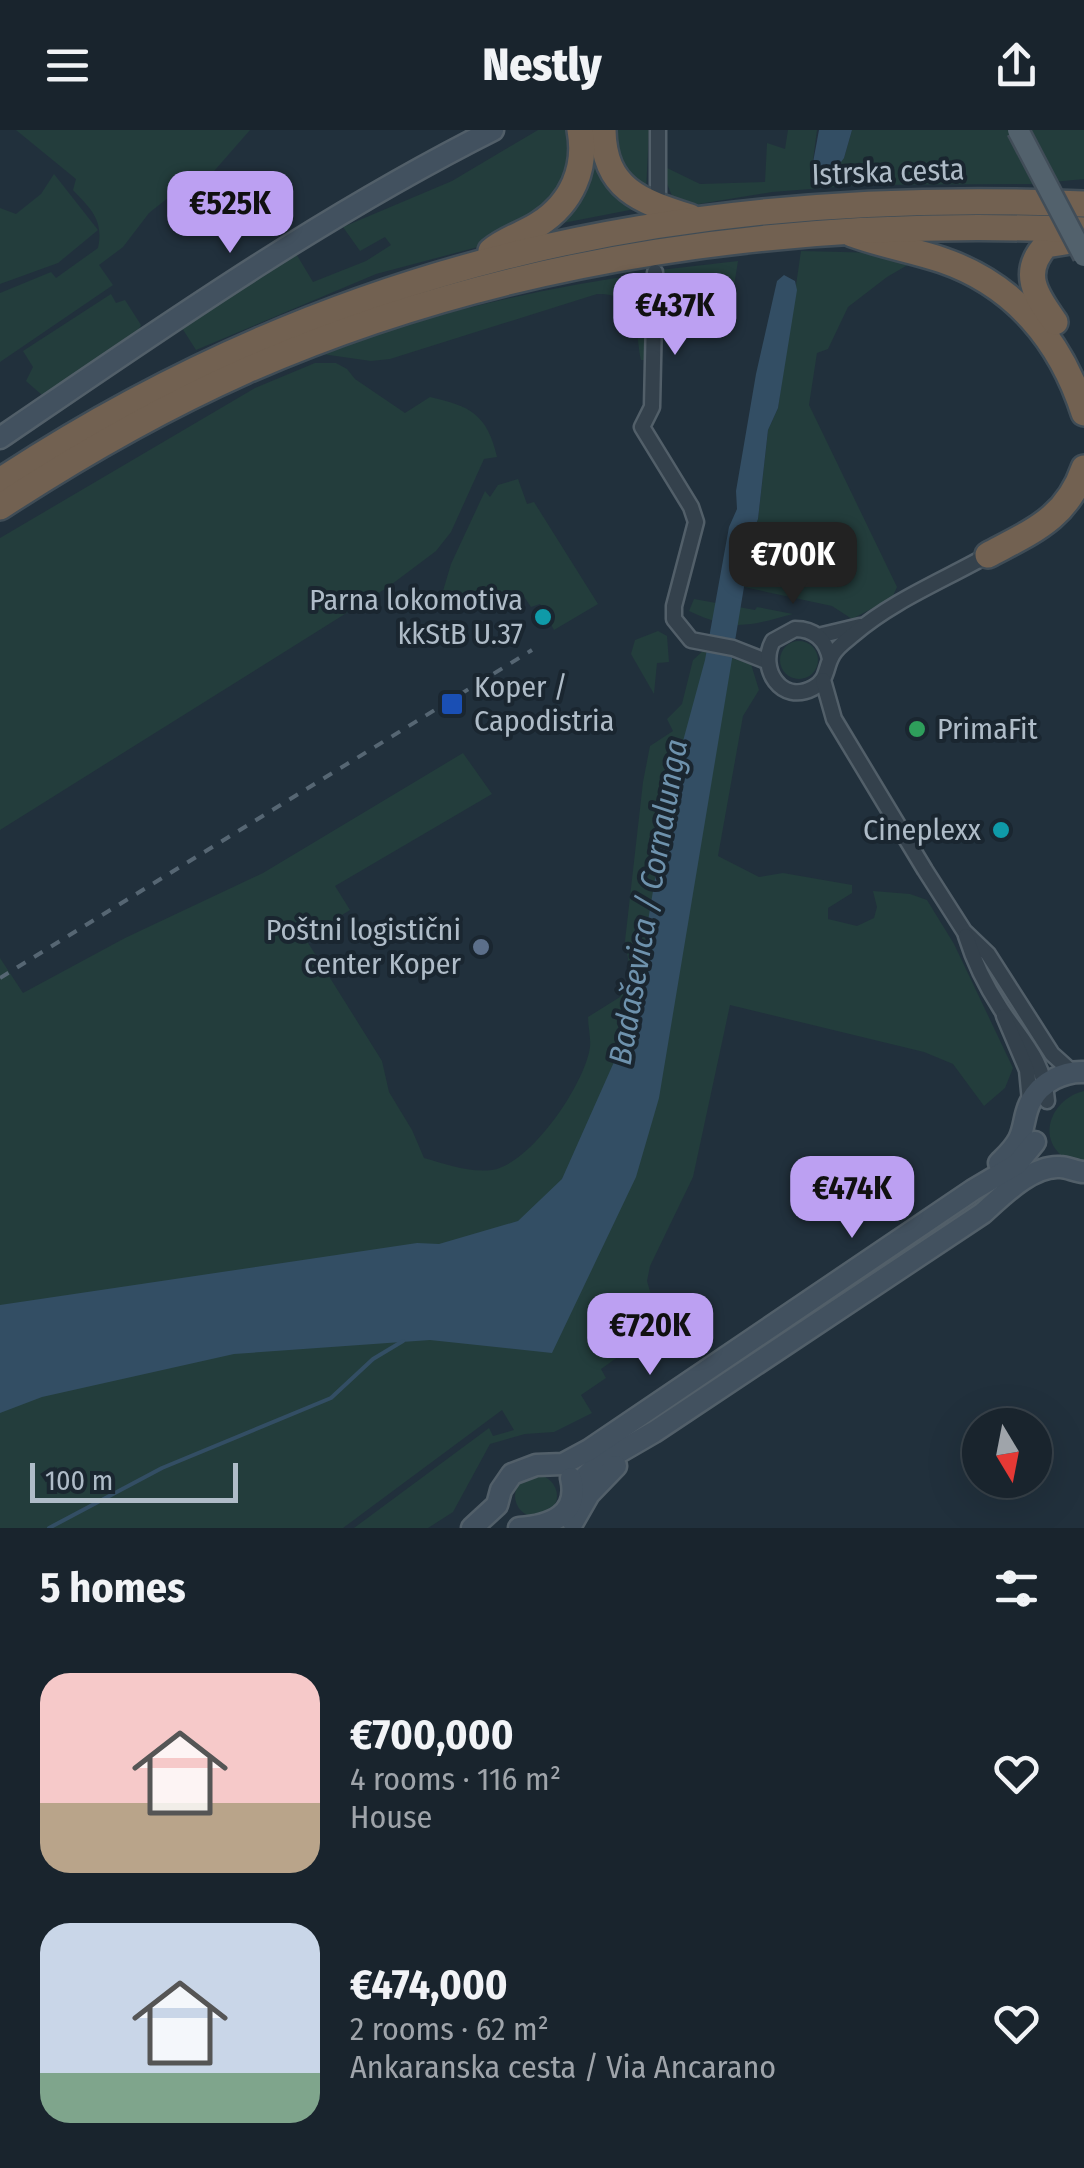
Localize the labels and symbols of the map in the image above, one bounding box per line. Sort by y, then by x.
street label: Istrska cesta [811,151,965,193]
pin: €525K [160,171,300,256]
pin: €437K [605,273,745,358]
pin: €700K [723,522,863,607]
place label: Parna lokomotiva kkStB U.37 [309,582,523,652]
marker: Parna lokomotiva kkStB U.37 [532,606,554,628]
place label: Koper / Capodistria [474,669,614,739]
marker: Koper / Capodistria [439,691,465,717]
place label: PrimaFit [937,711,1038,747]
marker: PrimaFit [906,718,928,740]
water label: Badaševica / Cornalunga [601,736,695,1068]
place label: Cineplexx [863,812,982,848]
marker: Cineplexx [990,819,1012,841]
place label: Poštni logistični center Koper [266,912,462,982]
marker: Poštni logistični center Koper [470,936,492,958]
pin: €474K [782,1156,922,1241]
pin: €720K [580,1293,720,1378]
north arrow [962,1408,1052,1498]
scale bar [30,1458,238,1502]

